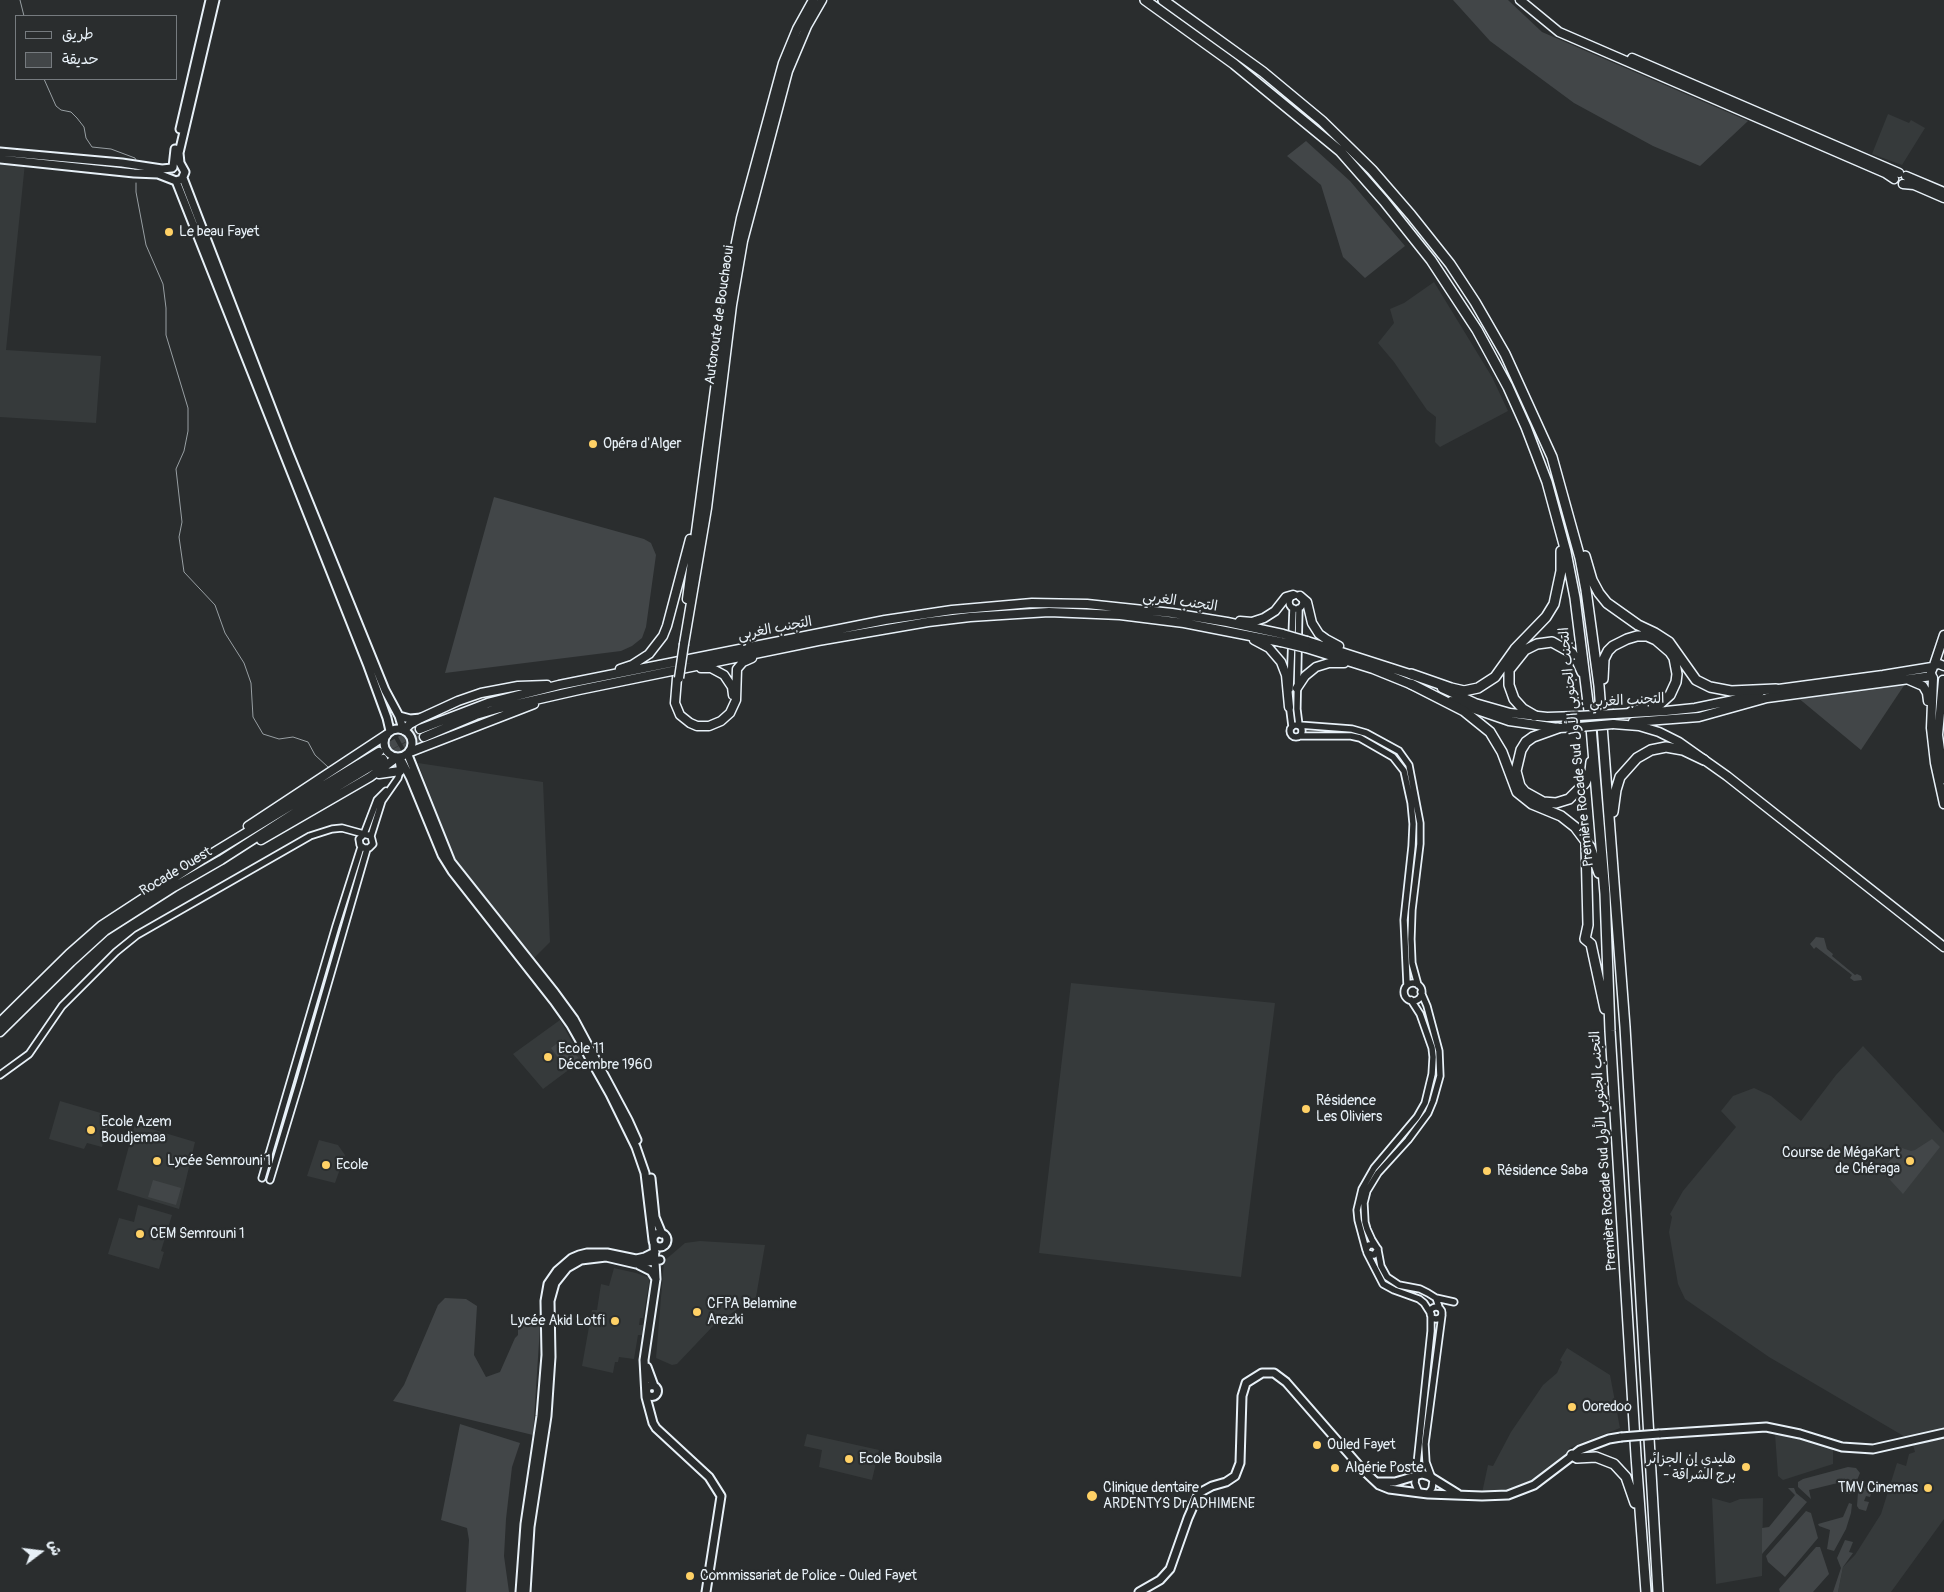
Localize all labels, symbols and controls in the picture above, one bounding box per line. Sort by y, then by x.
legend [15,15,178,80]
text: طريق [62,25,94,44]
text: حديقة [62,50,99,69]
place label: Le beau Fayet [179,224,259,240]
marker: Le beau Fayet [163,226,175,238]
street label: Autoroute de Bouchaoui [702,244,738,386]
place label: Opéra d'Alger [603,436,681,452]
marker: Opéra d'Alger [587,438,599,450]
street label: التجنب الغربي [1142,588,1218,616]
street label: التجنب الغربي [736,614,814,644]
street label: Première Rocade Sud التجنب الجنوبي الأول [1556,626,1598,868]
street label: التجنب الغربي [1589,691,1665,711]
street label: Rocade Ouest [137,844,215,900]
street label: Première Rocade Sud التجنب الجنوبي الأول [1587,1030,1621,1272]
place label: Ecole 11 Décembre 1960 [558,1041,652,1074]
marker: Ecole 11 Décembre 1960 [542,1051,554,1063]
place label: Résidence Les Oliviers [1316,1093,1382,1126]
marker: Résidence Les Oliviers [1300,1103,1312,1115]
place label: Ecole Azem Boudjemaa [101,1114,172,1146]
marker: Ecole Azem Boudjemaa [85,1124,97,1136]
place label: Course de MégaKart de Chéraga [1782,1145,1900,1178]
place label: Lycée Semrouni 1 [167,1153,271,1169]
marker: Lycée Semrouni 1 [151,1155,163,1167]
marker: Course de MégaKart de Chéraga [1904,1155,1916,1167]
place label: Ecole [336,1157,368,1173]
marker: Ecole [320,1159,332,1171]
place label: Résidence Saba [1497,1163,1588,1179]
marker: Résidence Saba [1481,1165,1493,1177]
place label: CEM Semrouni 1 [150,1226,245,1242]
marker: CEM Semrouni 1 [134,1228,146,1240]
place label: CFPA Belamine Arezki [707,1296,797,1328]
marker: CFPA Belamine Arezki [691,1306,703,1318]
place label: Lycée Akid Lotfi [510,1313,605,1329]
marker: Lycée Akid Lotfi [609,1315,621,1327]
place label: Ooredoo [1582,1399,1632,1415]
marker: Ooredoo [1566,1401,1578,1413]
place label: Ouled Fayet [1327,1437,1396,1453]
marker: Ouled Fayet [1311,1439,1323,1451]
place label: Ecole Boubsila [859,1451,942,1467]
place label: هليدي إن الجزائر - برج الشراقة [1647,1451,1736,1484]
marker: Ecole Boubsila [843,1453,855,1465]
place label: Algérie Poste [1345,1460,1423,1476]
marker: هليدي إن الجزائر - برج الشراقة [1740,1461,1752,1473]
marker: Algérie Poste [1329,1462,1341,1474]
place label: Clinique dentaire ARDENTYS Dr ADHIMENE [1103,1480,1255,1512]
place label: TMV Cinemas [1838,1480,1918,1496]
marker: TMV Cinemas [1922,1482,1934,1494]
marker: Clinique dentaire ARDENTYS Dr ADHIMENE [1085,1489,1099,1503]
north arrow [15,1527,65,1577]
text: ش [45,1538,65,1558]
place label: Commissariat de Police - Ouled Fayet [700,1568,917,1584]
marker: Commissariat de Police - Ouled Fayet [684,1570,696,1582]

